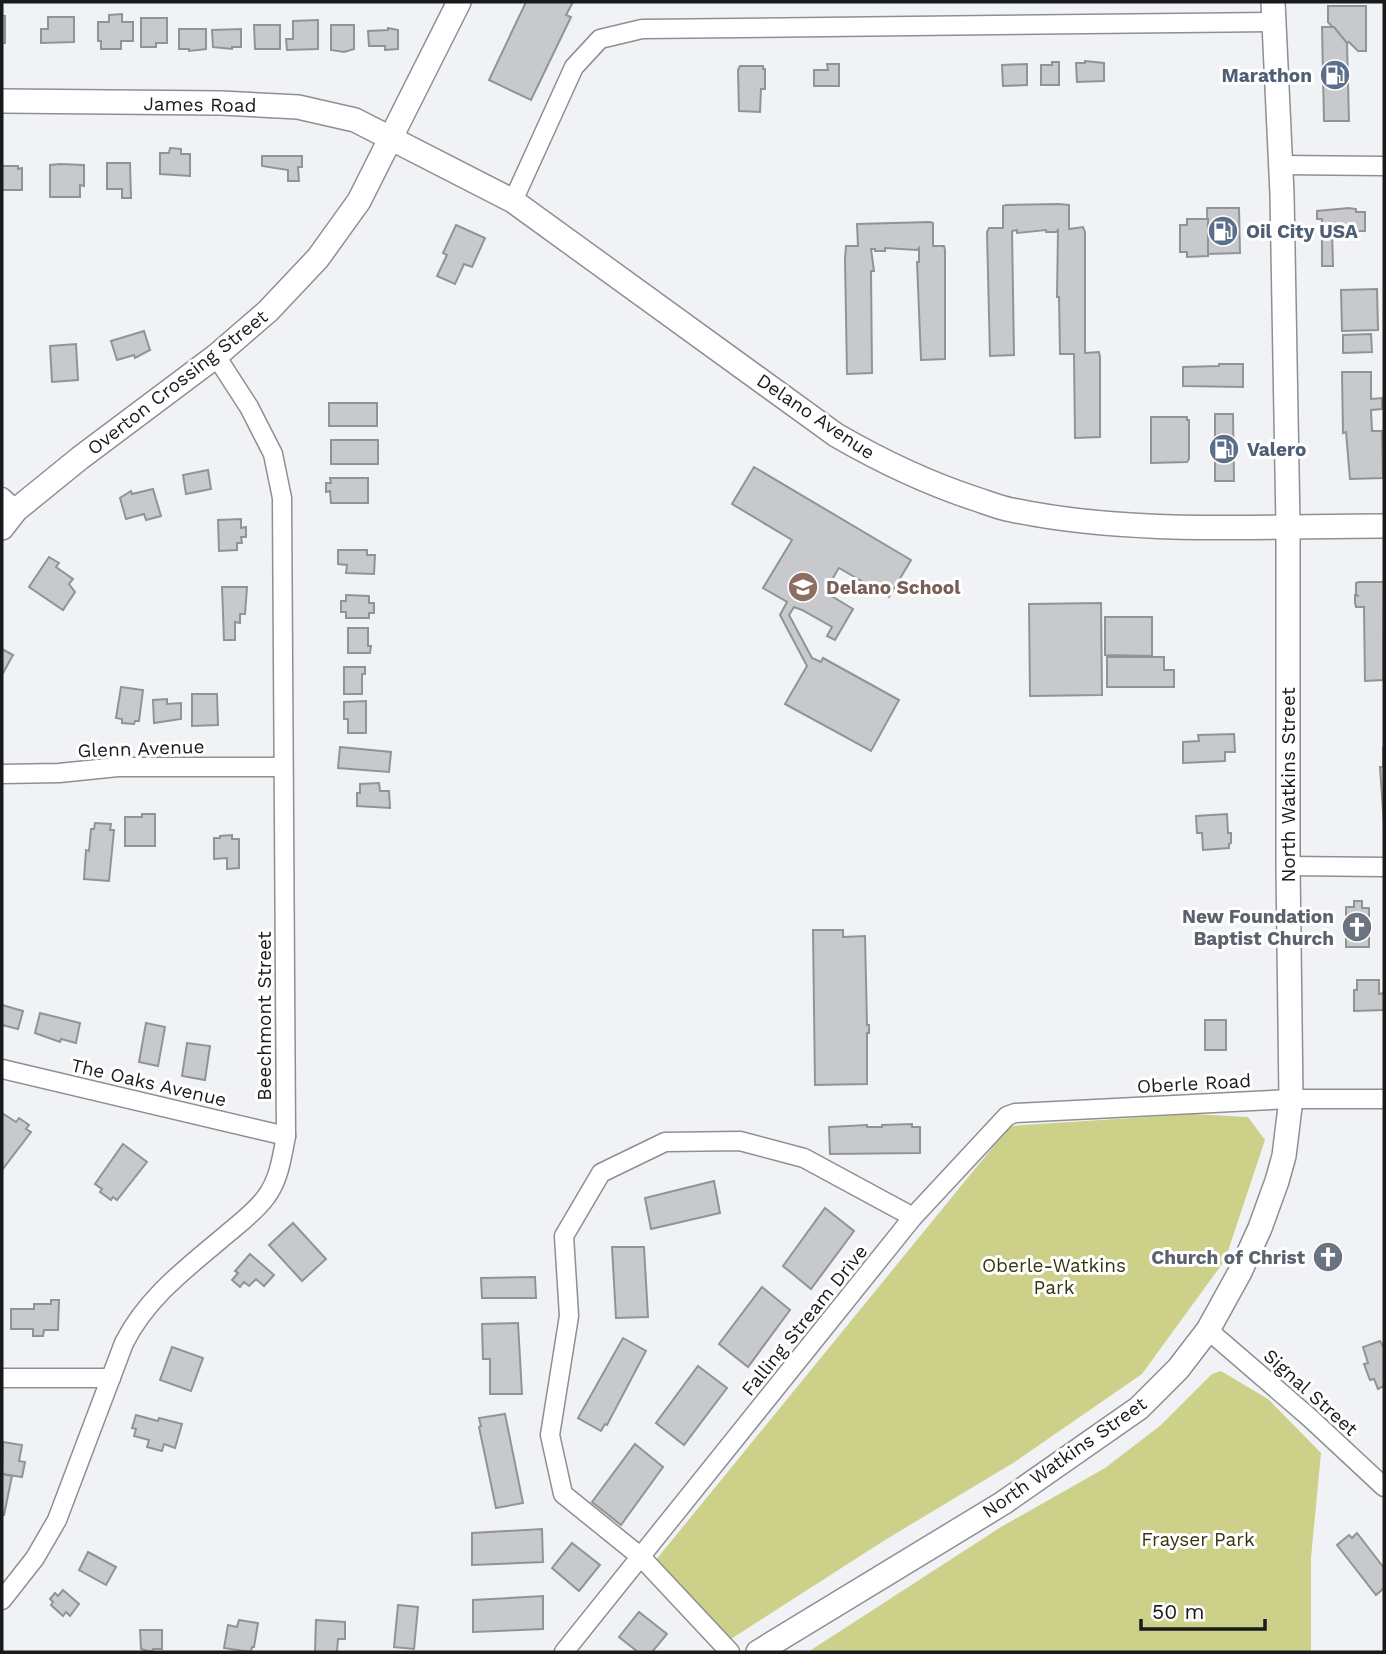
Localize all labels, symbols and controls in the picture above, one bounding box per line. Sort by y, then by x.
fuel station icon: Marathon [1318,58,1352,92]
place label: Marathon [1222,64,1312,87]
street label: James Road [143,92,257,117]
fuel station icon: Oil City USA [1206,214,1240,248]
place label: Oil City USA [1246,220,1358,243]
street label: Overton Crossing Street [83,305,272,460]
street label: Delano Avenue [752,368,879,464]
fuel station icon: Valero [1207,432,1241,466]
place label: Valero [1247,438,1306,461]
school or university icon: Delano School [786,570,820,604]
place label: Delano School [826,576,961,599]
street label: North Watkins Street [1277,687,1300,883]
street label: Glenn Avenue [77,735,205,762]
place label: New Foundation Baptist Church [1182,905,1334,950]
church icon: New Foundation Baptist Church [1340,910,1374,944]
street label: Beechmont Street [253,931,276,1101]
street label: The Oaks Avenue [69,1053,229,1112]
street label: Oberle Road [1136,1069,1252,1098]
street label: Falling Stream Drive [736,1240,872,1400]
church icon: Church of Christ [1311,1240,1345,1274]
place label: Church of Christ [1151,1246,1306,1269]
park label: Oberle-Watkins Park [982,1254,1126,1299]
street label: Signal Street [1259,1344,1362,1441]
street label: North Watkins Street [978,1392,1151,1523]
park label: Frayser Park [1141,1528,1255,1551]
scale bar [1141,1588,1265,1632]
text: 50 m [1152,1599,1204,1624]

